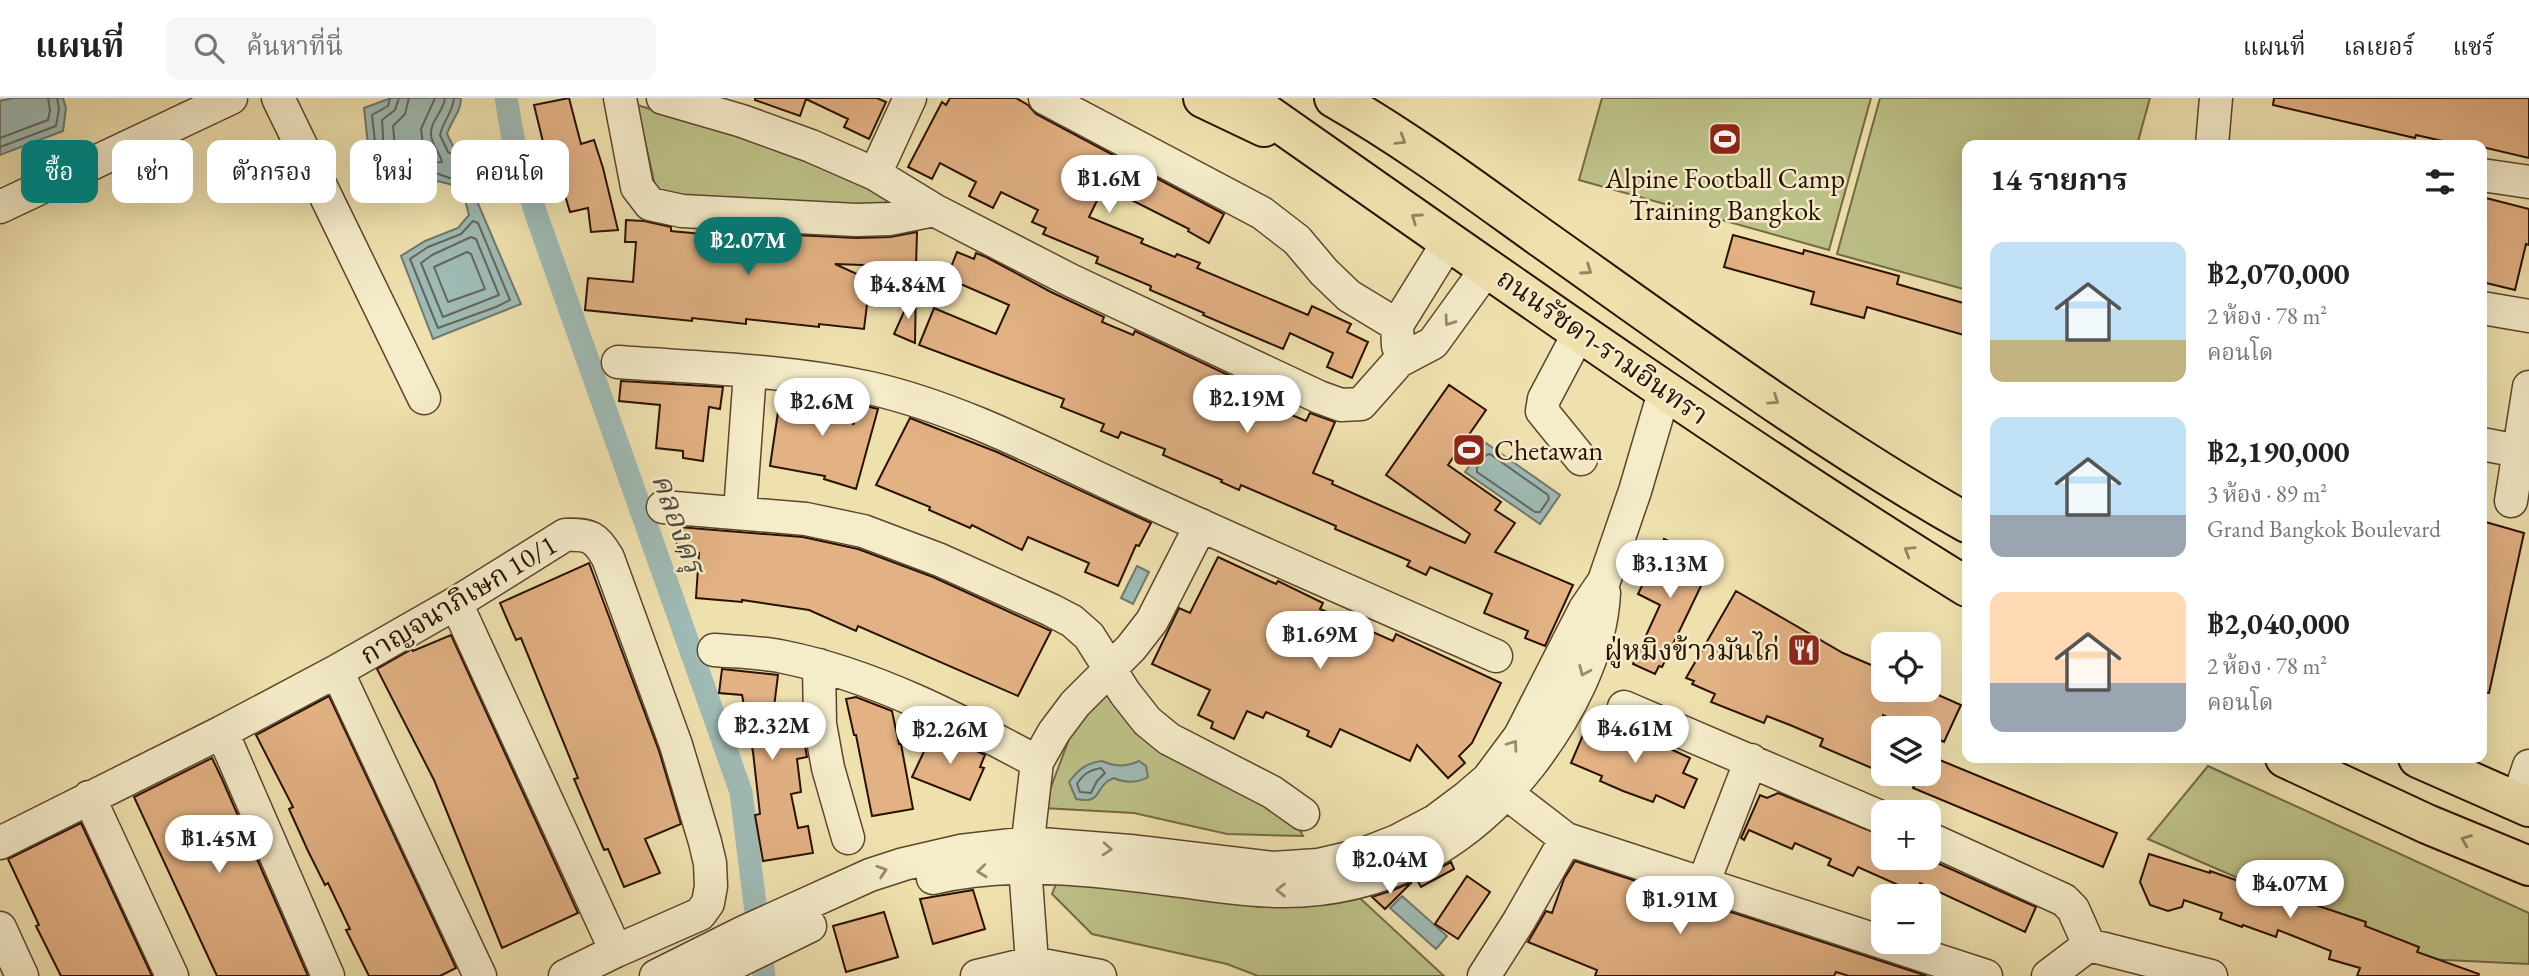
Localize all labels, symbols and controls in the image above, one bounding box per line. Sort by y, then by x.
search box [166,17,656,80]
text: แผนที่ [35,24,124,67]
icon: search [190,29,228,67]
text: ค้นหาที่นี่ [246,29,343,63]
text: แผนที่ [2243,31,2306,62]
text: เลเยอร์ [2344,31,2415,62]
text: แชร์ [2453,31,2494,62]
sports icon: Alpine Football Camp Training Bangkok [1706,120,1744,158]
one-way arrow [1393,131,1406,144]
chip: ซื้อ [21,140,98,203]
chip: เช่า [112,140,193,203]
chip: ตัวกรอง [207,140,336,203]
chip: ใหม่ [350,140,437,203]
chip: คอนโด [451,140,569,203]
pin: ฿1.6M [1060,156,1158,215]
place label: Alpine Football Camp Training Bangkok [1604,160,1845,228]
text: 14 รายการ [1990,160,2128,199]
text: ฿1.6M [1077,163,1141,193]
icon: filters [2421,163,2459,201]
one-way arrow [1411,214,1424,226]
pin: ฿2.07M [691,218,805,277]
text: ฿2.07M [710,225,786,255]
text: ฿2,070,000 [2207,254,2350,293]
street label: ถนนรัชดา-รามอินทรา [1490,259,1716,433]
pin: ฿4.84M [851,262,965,321]
one-way arrow [1579,262,1592,274]
text: ฿4.84M [870,269,946,299]
icon: home [2046,270,2130,354]
text: 2 ห้อง · 78 m² [2207,301,2327,331]
one-way arrow [1445,313,1457,326]
text: คอนโด [2207,337,2274,367]
pin: ฿2.19M [1190,376,1304,435]
pin: ฿2.6M [773,378,871,438]
text: ฿2.19M [1209,383,1285,413]
text: ฿2.6M [790,386,854,416]
one-way arrow [1766,392,1779,404]
sports icon: Chetawan [1450,431,1488,469]
place label: Chetawan [1494,432,1604,468]
text: ฿2,190,000 [2207,432,2350,471]
icon: home [2046,445,2130,529]
water label: คลองครุ [643,468,716,581]
text: 3 ห้อง · 89 m² [2207,479,2327,509]
text: Grand Bangkok Boulevard [2207,514,2441,544]
street label: กาญจนาภิเษก 10/1 [353,526,563,672]
pin: ฿3.13M [1613,540,1727,600]
one-way arrow [1904,546,1917,559]
text: ฿3.13M [1632,548,1708,578]
text: ฿2,040,000 [2207,604,2350,643]
pin: ฿1.69M [1263,612,1377,671]
text: ฿1.69M [1282,619,1358,649]
icon: home [2046,620,2130,704]
place label: ฝู่หมิงข้าวมันไก่ [1604,631,1780,669]
restaurant icon: ฝู่หมิงข้าวมันไก่ [1785,631,1823,669]
map controls [1871,632,1941,954]
button: locate [1871,632,1941,702]
text: 2 ห้อง · 78 m² [2207,651,2327,681]
one-way arrow [1578,663,1592,676]
text: คอนโด [2207,687,2274,717]
pin: ฿2.32M [715,702,829,762]
pin: ฿2.26M [893,706,1007,766]
pin: ฿4.61M [1578,706,1692,765]
text: ฿2.32M [734,710,810,740]
text: ฿4.61M [1597,713,1673,743]
text: ฿2.26M [912,714,988,744]
button: layers [1871,716,1941,786]
one-way arrow [1505,740,1517,753]
button: + [1871,800,1941,870]
pin: ฿1.45M [162,816,276,875]
text: ฿1.45M [181,823,257,853]
one-way arrow [2461,835,2473,849]
pin: ฿2.04M [1333,836,1447,896]
one-way arrow [1101,841,1112,856]
text: ฿2.04M [1352,844,1428,874]
pin: ฿4.07M [2233,860,2347,920]
one-way arrow [976,863,987,878]
one-way arrow [876,865,888,879]
text: ฿4.07M [2252,868,2328,898]
pin: ฿1.91M [1623,876,1737,936]
one-way arrow [1276,883,1287,898]
text: ฿1.91M [1642,884,1718,914]
button: − [1871,884,1941,954]

